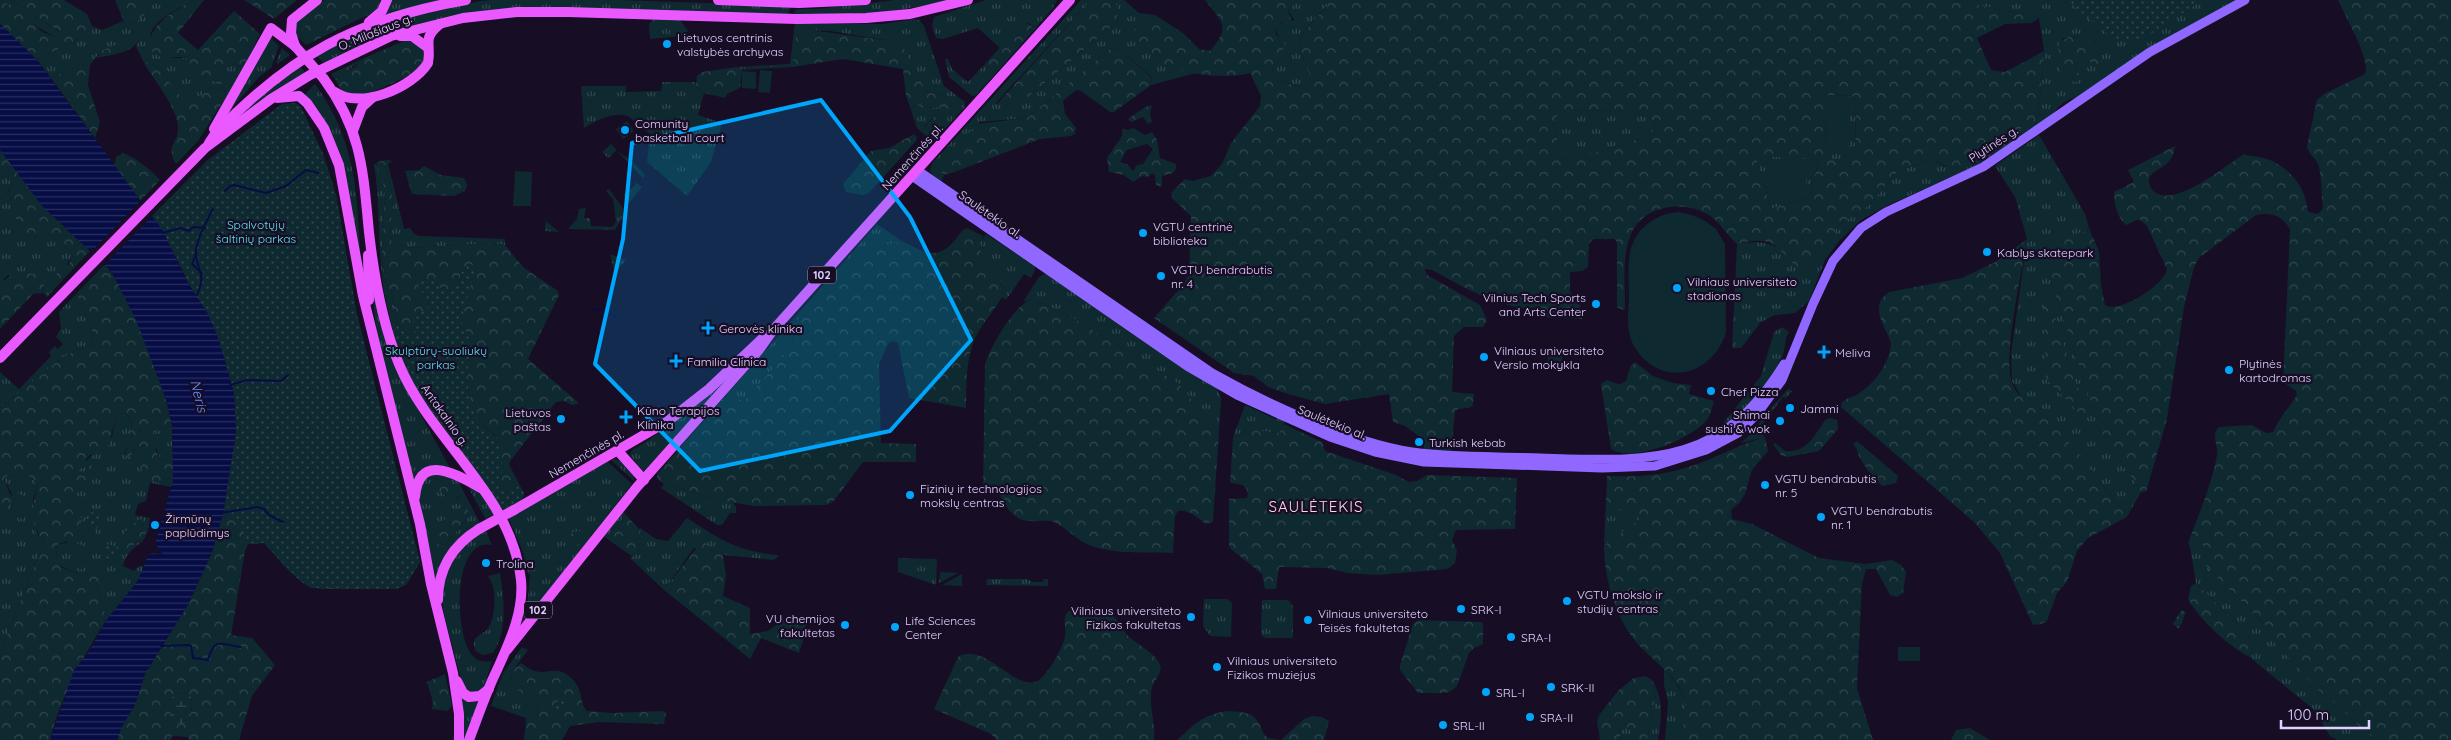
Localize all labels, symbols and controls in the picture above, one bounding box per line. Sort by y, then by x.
street label: O. Milašiaus g. [336,10,414,54]
place label: Lietuvos centrinis valstybės archyvas [677,30,784,59]
marker: Lietuvos centrinis valstybės archyvas [661,38,673,50]
place label: Comunity basketball court [635,116,725,145]
street label: Nemenčinės pl. [878,121,946,193]
street label: Plytinės g. [1966,123,2020,165]
marker: Comunity basketball court [619,124,631,136]
street label: Saulėtekio al. [956,187,1024,241]
park label: Spalvotųjų šaltinių parkas [216,217,297,246]
place label: VGTU centrinė biblioteka [1153,219,1233,248]
marker: VGTU centrinė biblioteka [1137,227,1149,239]
place label: Kablys skatepark [1997,245,2093,260]
marker: Kablys skatepark [1981,246,1993,258]
place label: VGTU bendrabutis nr. 4 [1171,262,1273,291]
road number: 102 [808,266,836,284]
marker: VGTU bendrabutis nr. 4 [1155,270,1167,282]
place label: Vilniaus universiteto stadionas [1687,274,1797,303]
marker: Vilniaus universiteto stadionas [1671,282,1683,294]
place label: Vilnius Tech Sports and Arts Center [1483,290,1586,319]
marker: Vilnius Tech Sports and Arts Center [1590,298,1602,310]
marker: Gerovės klinika [701,321,715,335]
place label: Gerovės klinika [719,321,802,336]
park label: Skulptūrų-suoliukų parkas [385,343,487,372]
place label: Vilniaus universiteto Verslo mokykla [1494,343,1604,372]
marker: Meliva [1817,345,1831,359]
place label: Meliva [1835,345,1871,360]
marker: Vilniaus universiteto Verslo mokykla [1478,351,1490,363]
marker: Familia Clinica [669,354,683,368]
place label: Familia Clinica [687,354,766,369]
place label: Plytinės kartodromas [2239,356,2312,385]
marker: Plytinės kartodromas [2223,364,2235,376]
water label: Neris [186,378,212,416]
street label: Antakalnio g. [418,381,472,449]
place label: Chef Pizza [1721,384,1779,399]
marker: Chef Pizza [1705,385,1717,397]
street label: Saulėtekio al. [1296,401,1368,443]
place label: Jammi [1800,401,1839,416]
marker: Jammi [1784,402,1796,414]
place label: Kūno Terapijos Klinika [637,403,720,432]
place label: Lietuvos paštas [505,405,551,434]
place label: Shimai sushi & wok [1705,407,1770,436]
marker: Kūno Terapijos Klinika [619,410,633,424]
marker: Lietuvos paštas [555,413,567,425]
marker: Shimai sushi & wok [1774,415,1786,427]
street label: Nemenčinės pl. [546,427,626,481]
place label: Turkish kebab [1429,435,1506,450]
marker: Turkish kebab [1413,436,1425,448]
place label: VGTU bendrabutis nr. 5 [1775,471,1877,500]
marker: VGTU bendrabutis nr. 5 [1759,479,1771,491]
place label: Fizinių ir technologijos mokslų centras [920,481,1042,510]
marker: Fizinių ir technologijos mokslų centras [904,489,916,501]
district label: SAULĖTEKIS [1268,497,1364,516]
place label: VGTU bendrabutis nr. 1 [1831,503,1933,532]
place label: Žirmūnų paplūdimys [165,511,230,540]
marker: VGTU bendrabutis nr. 1 [1815,511,1827,523]
marker: Žirmūnų paplūdimys [149,519,161,531]
place label: Trolina [496,556,534,571]
marker: Trolina [480,557,492,569]
place label: VGTU mokslo ir studijų centras [1577,587,1663,616]
marker: VGTU mokslo ir studijų centras [1561,595,1573,607]
road number: 102 [524,602,552,618]
place label: SRK-I [1471,602,1502,617]
place label: Vilniaus universiteto Fizikos fakultetas [1071,603,1181,632]
marker: SRK-I [1455,603,1467,615]
place label: Vilniaus universiteto Teisės fakultetas [1318,606,1428,635]
place label: VU chemijos fakultetas [766,611,835,640]
marker: Vilniaus universiteto Fizikos fakultetas [1185,611,1197,623]
place label: Life Sciences Center [905,613,976,642]
marker: Vilniaus universiteto Teisės fakultetas [1302,614,1314,626]
marker: VU chemijos fakultetas [839,619,851,631]
marker: Life Sciences Center [889,621,901,633]
place label: SRA-I [1521,630,1551,645]
marker: SRA-I [1505,631,1517,643]
place label: Vilniaus universiteto Fizikos muziejus [1227,653,1337,682]
marker: Vilniaus universiteto Fizikos muziejus [1211,661,1223,673]
place label: SRK-II [1561,680,1595,695]
marker: SRK-II [1545,681,1557,693]
place label: SRL-I [1496,685,1525,700]
marker: SRL-I [1480,686,1492,698]
scale bar [2281,698,2368,730]
text: 100 m [2288,705,2329,724]
place label: SRA-II [1540,710,1573,725]
marker: SRA-II [1524,711,1536,723]
place label: SRL-II [1453,718,1485,733]
marker: SRL-II [1437,719,1449,731]

